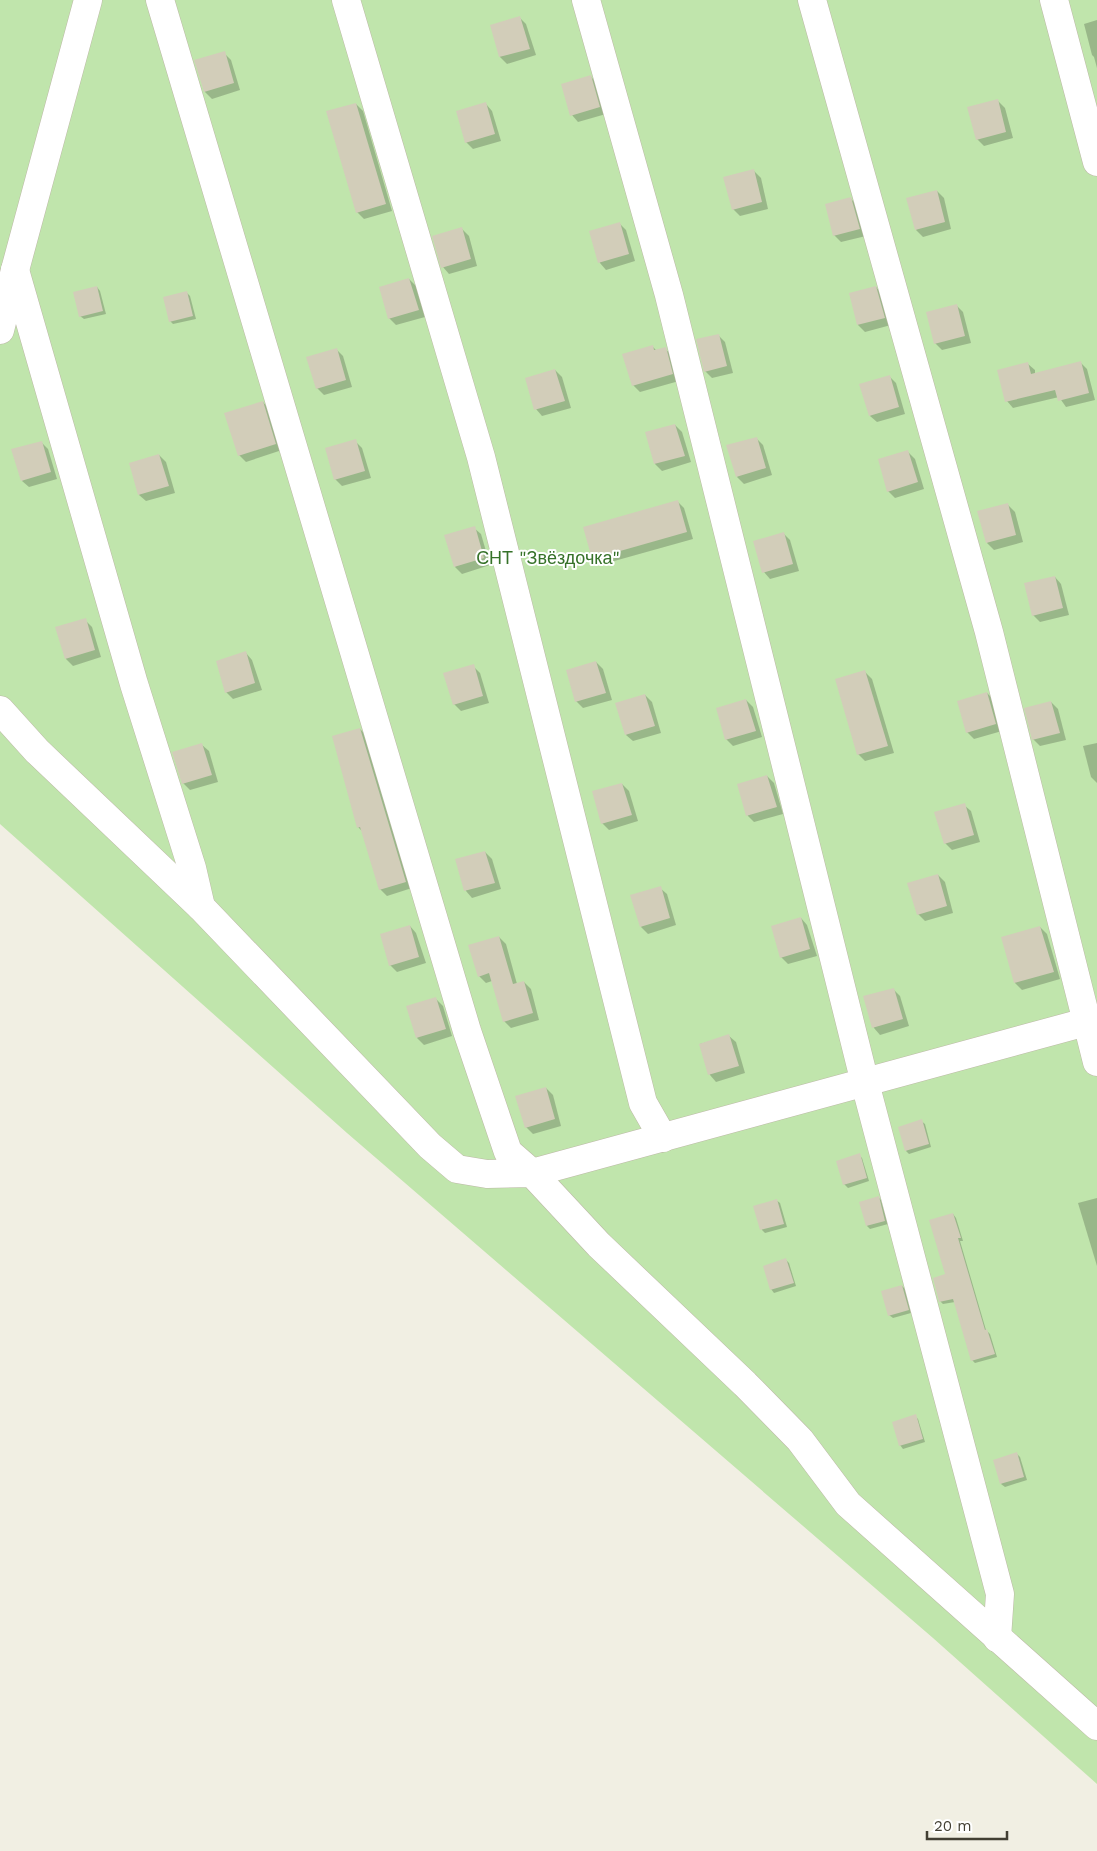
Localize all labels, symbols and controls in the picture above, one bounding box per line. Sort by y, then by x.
park label: СНТ "Звёздочка" [476,547,620,568]
scale bar [927,1808,1007,1840]
text: 20 m [934,1817,972,1835]

